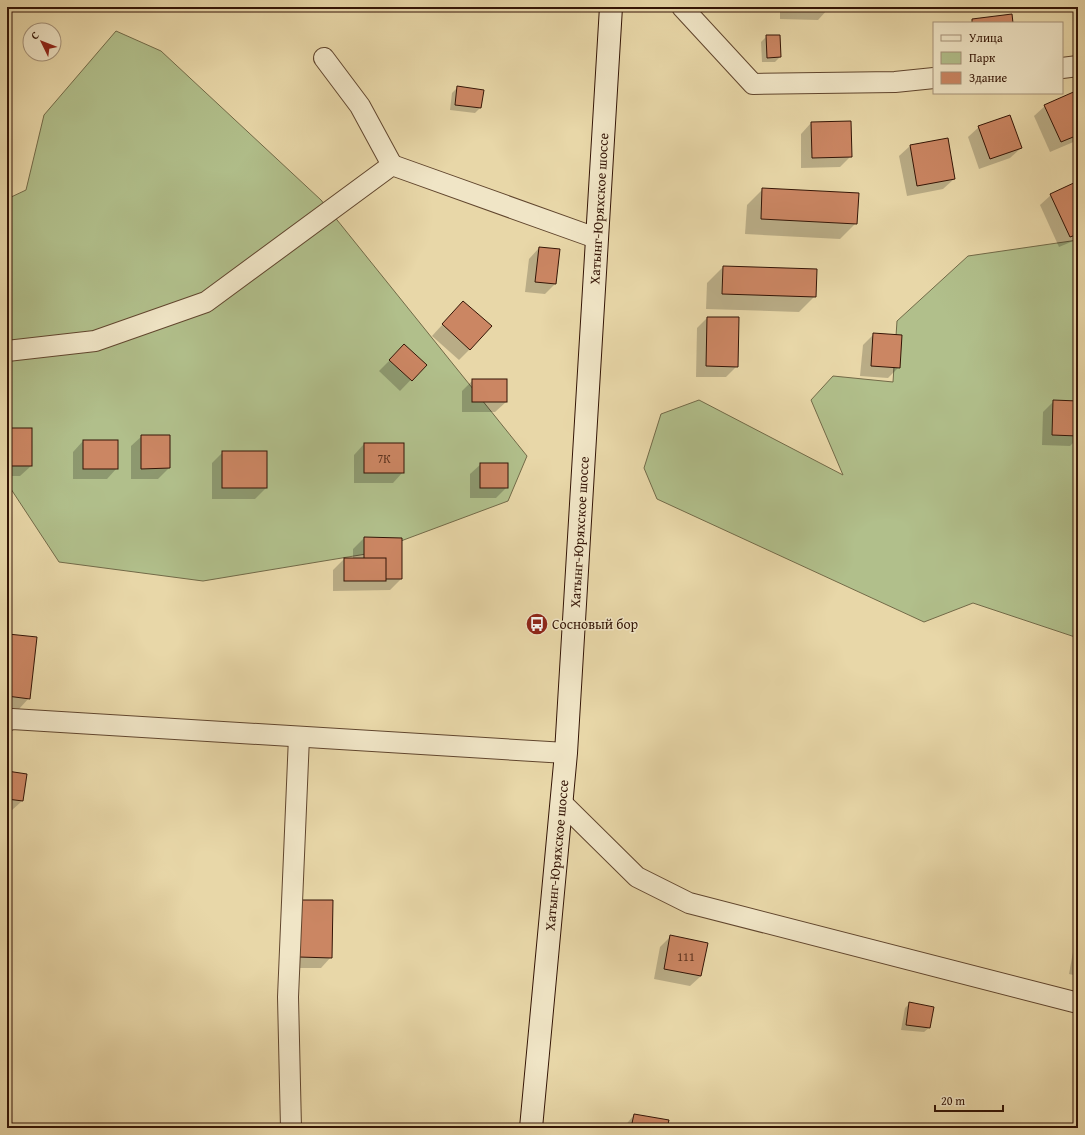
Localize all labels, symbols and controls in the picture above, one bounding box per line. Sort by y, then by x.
north arrow [22,22,62,62]
legend [933,22,1063,94]
text: С [27,27,43,43]
text: Улица [969,29,1003,46]
text: Парк [969,49,996,66]
text: Здание [969,69,1008,86]
street label: Хатынг-Юряхское шоссе [584,132,613,285]
house number: 7К [377,450,391,467]
street label: Хатынг-Юряхское шоссе [565,455,594,608]
bus stop icon: Сосновый бор [524,611,550,637]
place label: Сосновый бор [552,614,639,634]
street label: Хатынг-Юряхское шоссе [539,778,574,932]
house number: 111 [677,948,695,965]
scale bar [935,1087,1003,1113]
text: 20 m [941,1092,965,1109]

